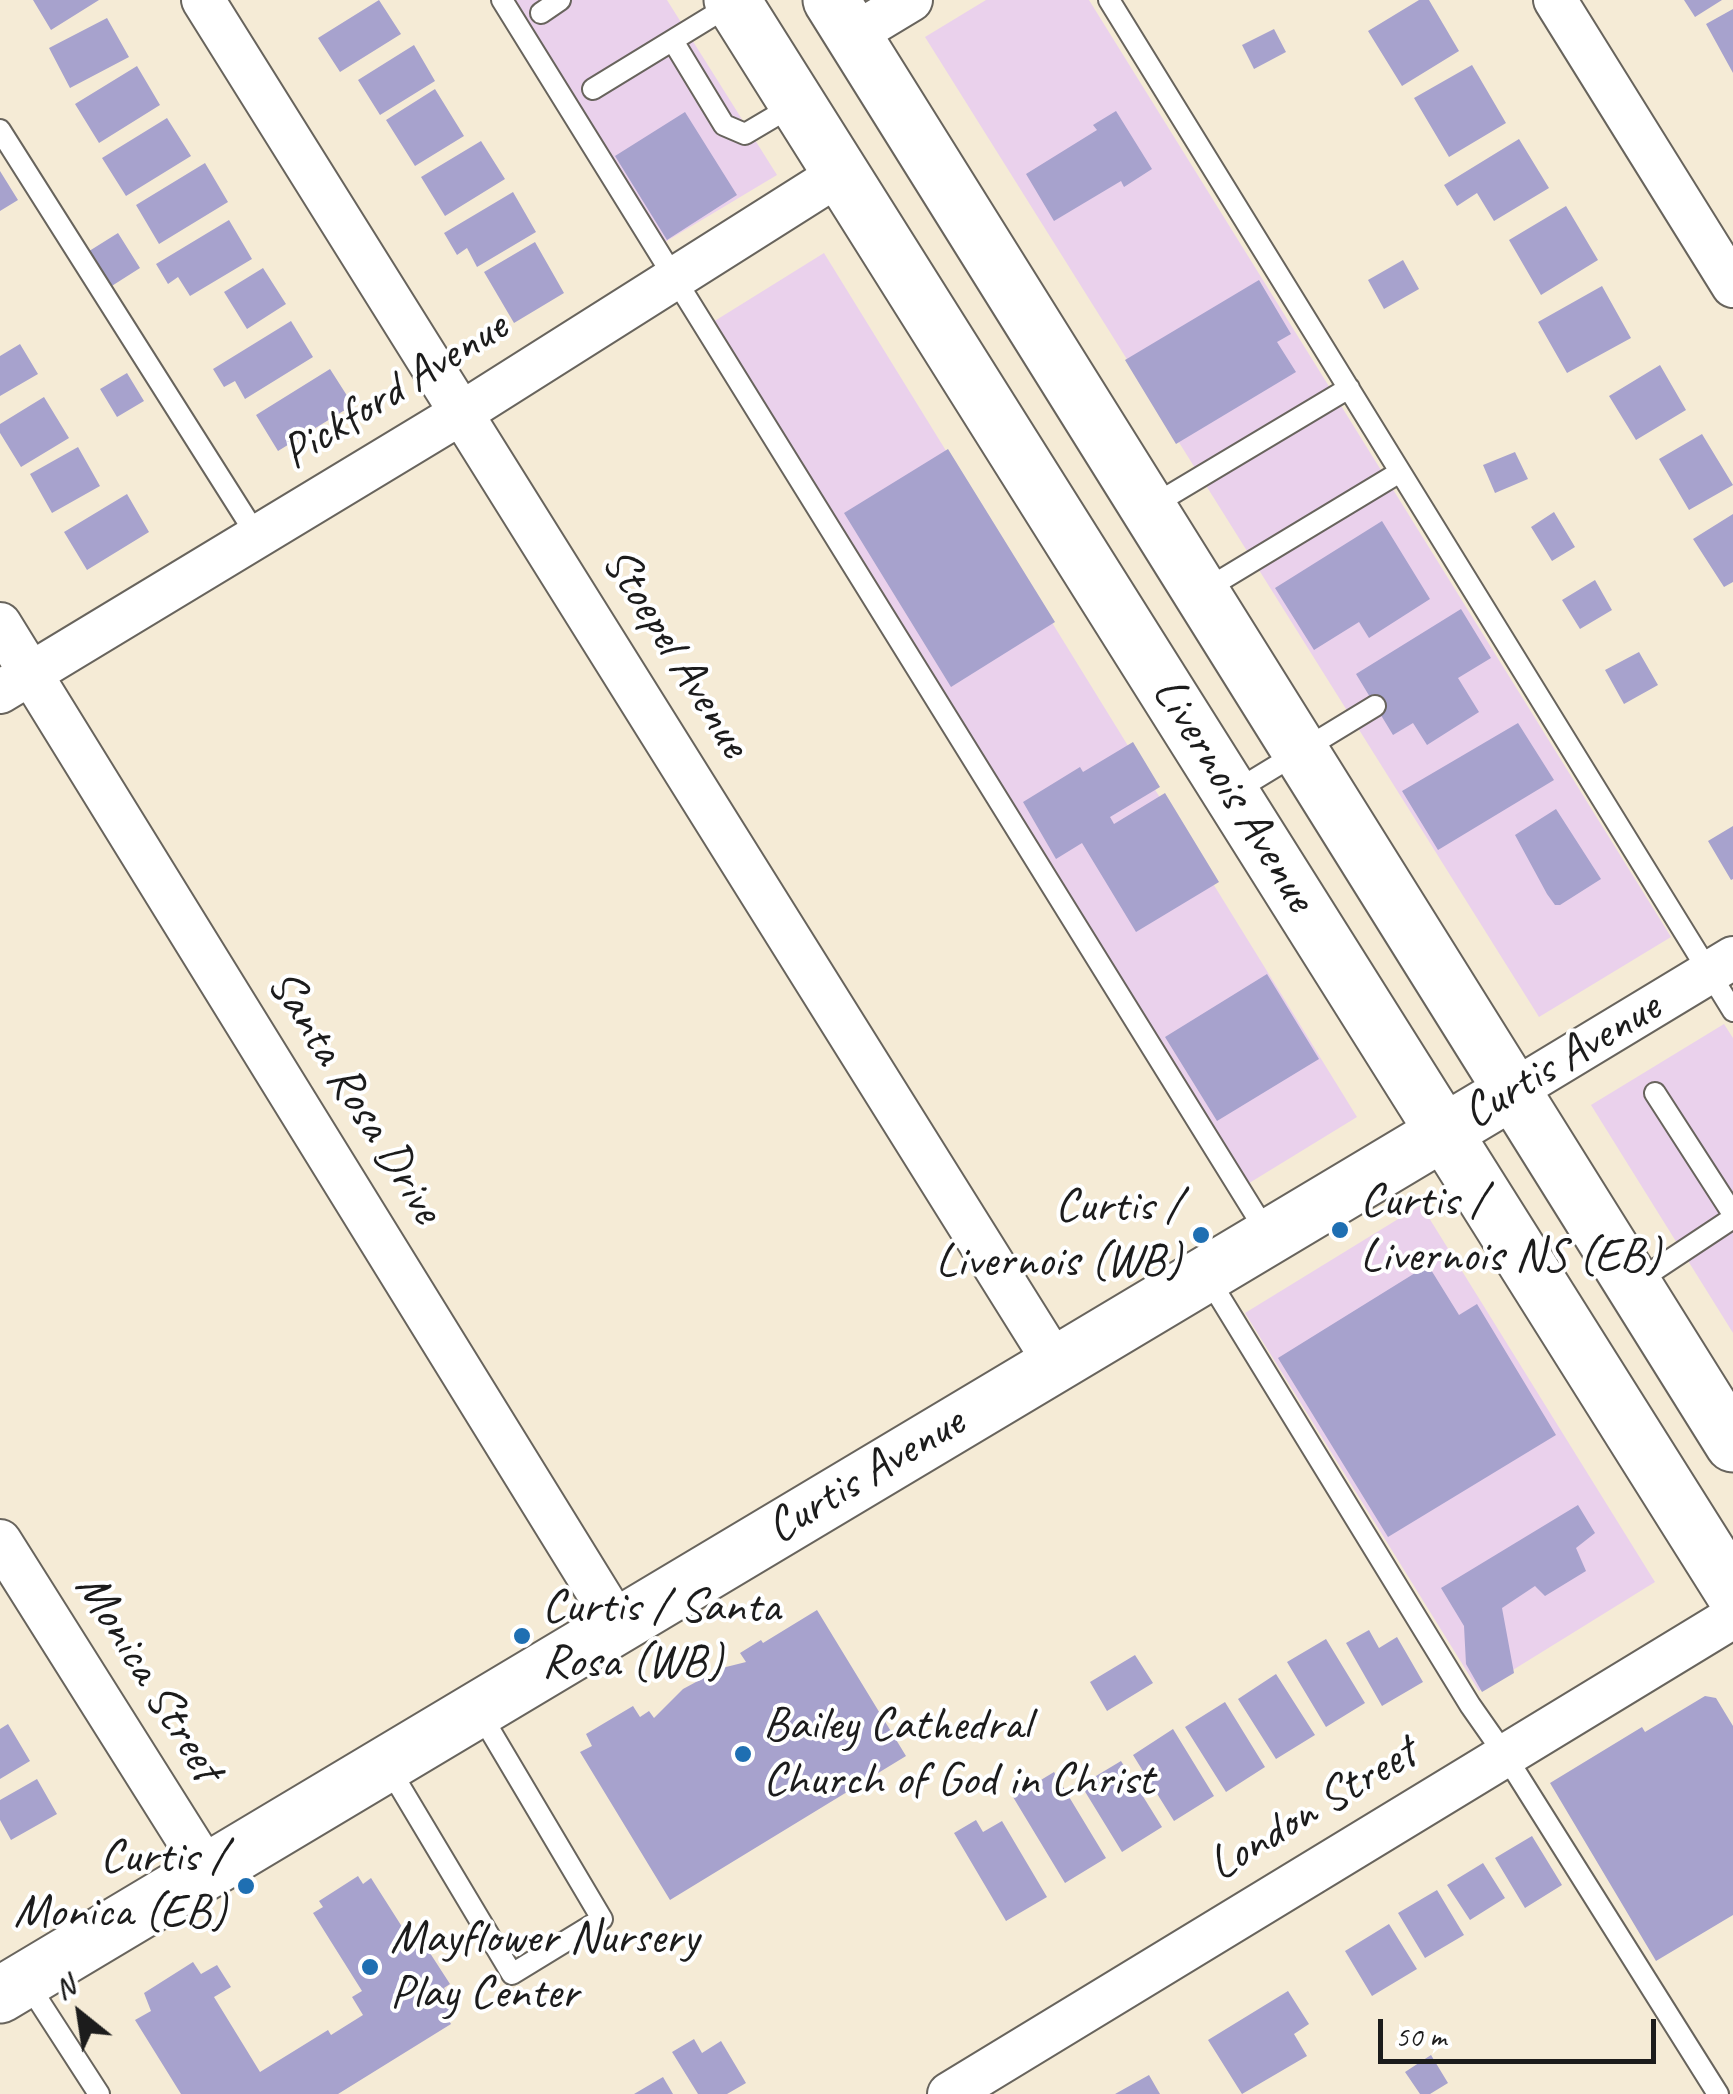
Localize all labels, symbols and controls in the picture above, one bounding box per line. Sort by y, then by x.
street label: Pickford Avenue [272,299,518,483]
street label: Stoepel Avenue [588,537,762,769]
street label: Livernois Avenue [1138,667,1328,923]
street label: Santa Rosa Drive [253,960,455,1234]
street label: Curtis Avenue [1453,980,1671,1142]
place label: Curtis / Livernois NS (EB) [1360,1173,1660,1286]
place label: Curtis / Livernois (WB) [936,1178,1181,1291]
marker: Curtis / Livernois NS (EB) [1329,1219,1351,1241]
marker: Curtis / Livernois (WB) [1190,1224,1212,1246]
street label: Curtis Avenue [757,1395,975,1557]
street label: Monica Street [61,1563,235,1793]
place label: Curtis / Santa Rosa (WB) [542,1579,780,1692]
marker: Curtis / Santa Rosa (WB) [511,1625,533,1647]
place label: Bailey Cathedral Church of God in Christ [763,1697,1154,1810]
street label: London Street [1198,1725,1428,1895]
marker: Bailey Cathedral Church of God in Christ [732,1743,754,1765]
place label: Curtis / Monica (EB) [14,1829,226,1942]
marker: Curtis / Monica (EB) [235,1875,257,1897]
place label: Mayflower Nursery Play Center [390,1910,699,2023]
marker: Mayflower Nursery Play Center [359,1956,381,1978]
north arrow [30,1964,130,2064]
text: N [48,1968,81,2007]
scale bar [1383,1999,1660,2061]
text: 50 m [1395,2017,1446,2055]

